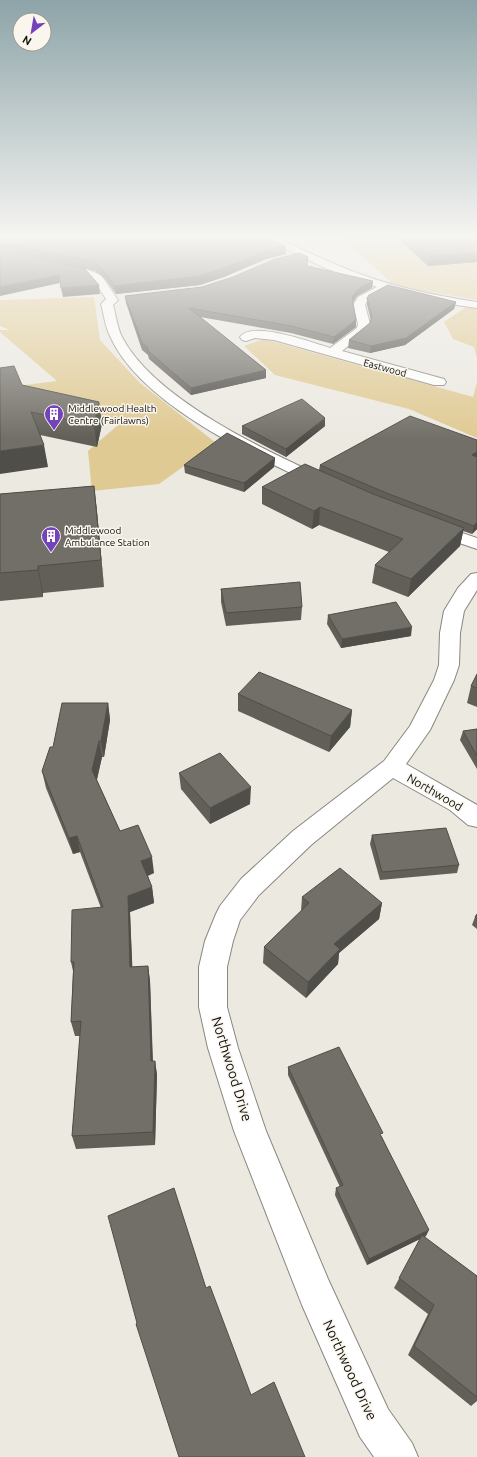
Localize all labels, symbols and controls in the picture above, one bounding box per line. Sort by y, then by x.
north arrow [12,12,52,52]
text: N [20,33,33,48]
street label: Eastwood [362,357,408,379]
building icon: Middlewood Health Centre (Fairlawns) [43,403,65,431]
place label: Middlewood Health Centre (Fairlawns) [68,403,156,426]
building icon: Middlewood Ambulance Station [40,525,62,553]
place label: Middlewood Ambulance Station [65,525,150,548]
street label: Northwood [405,771,465,813]
street label: Northwood Drive [208,1015,256,1123]
street label: Northwood Drive [320,1317,380,1423]

